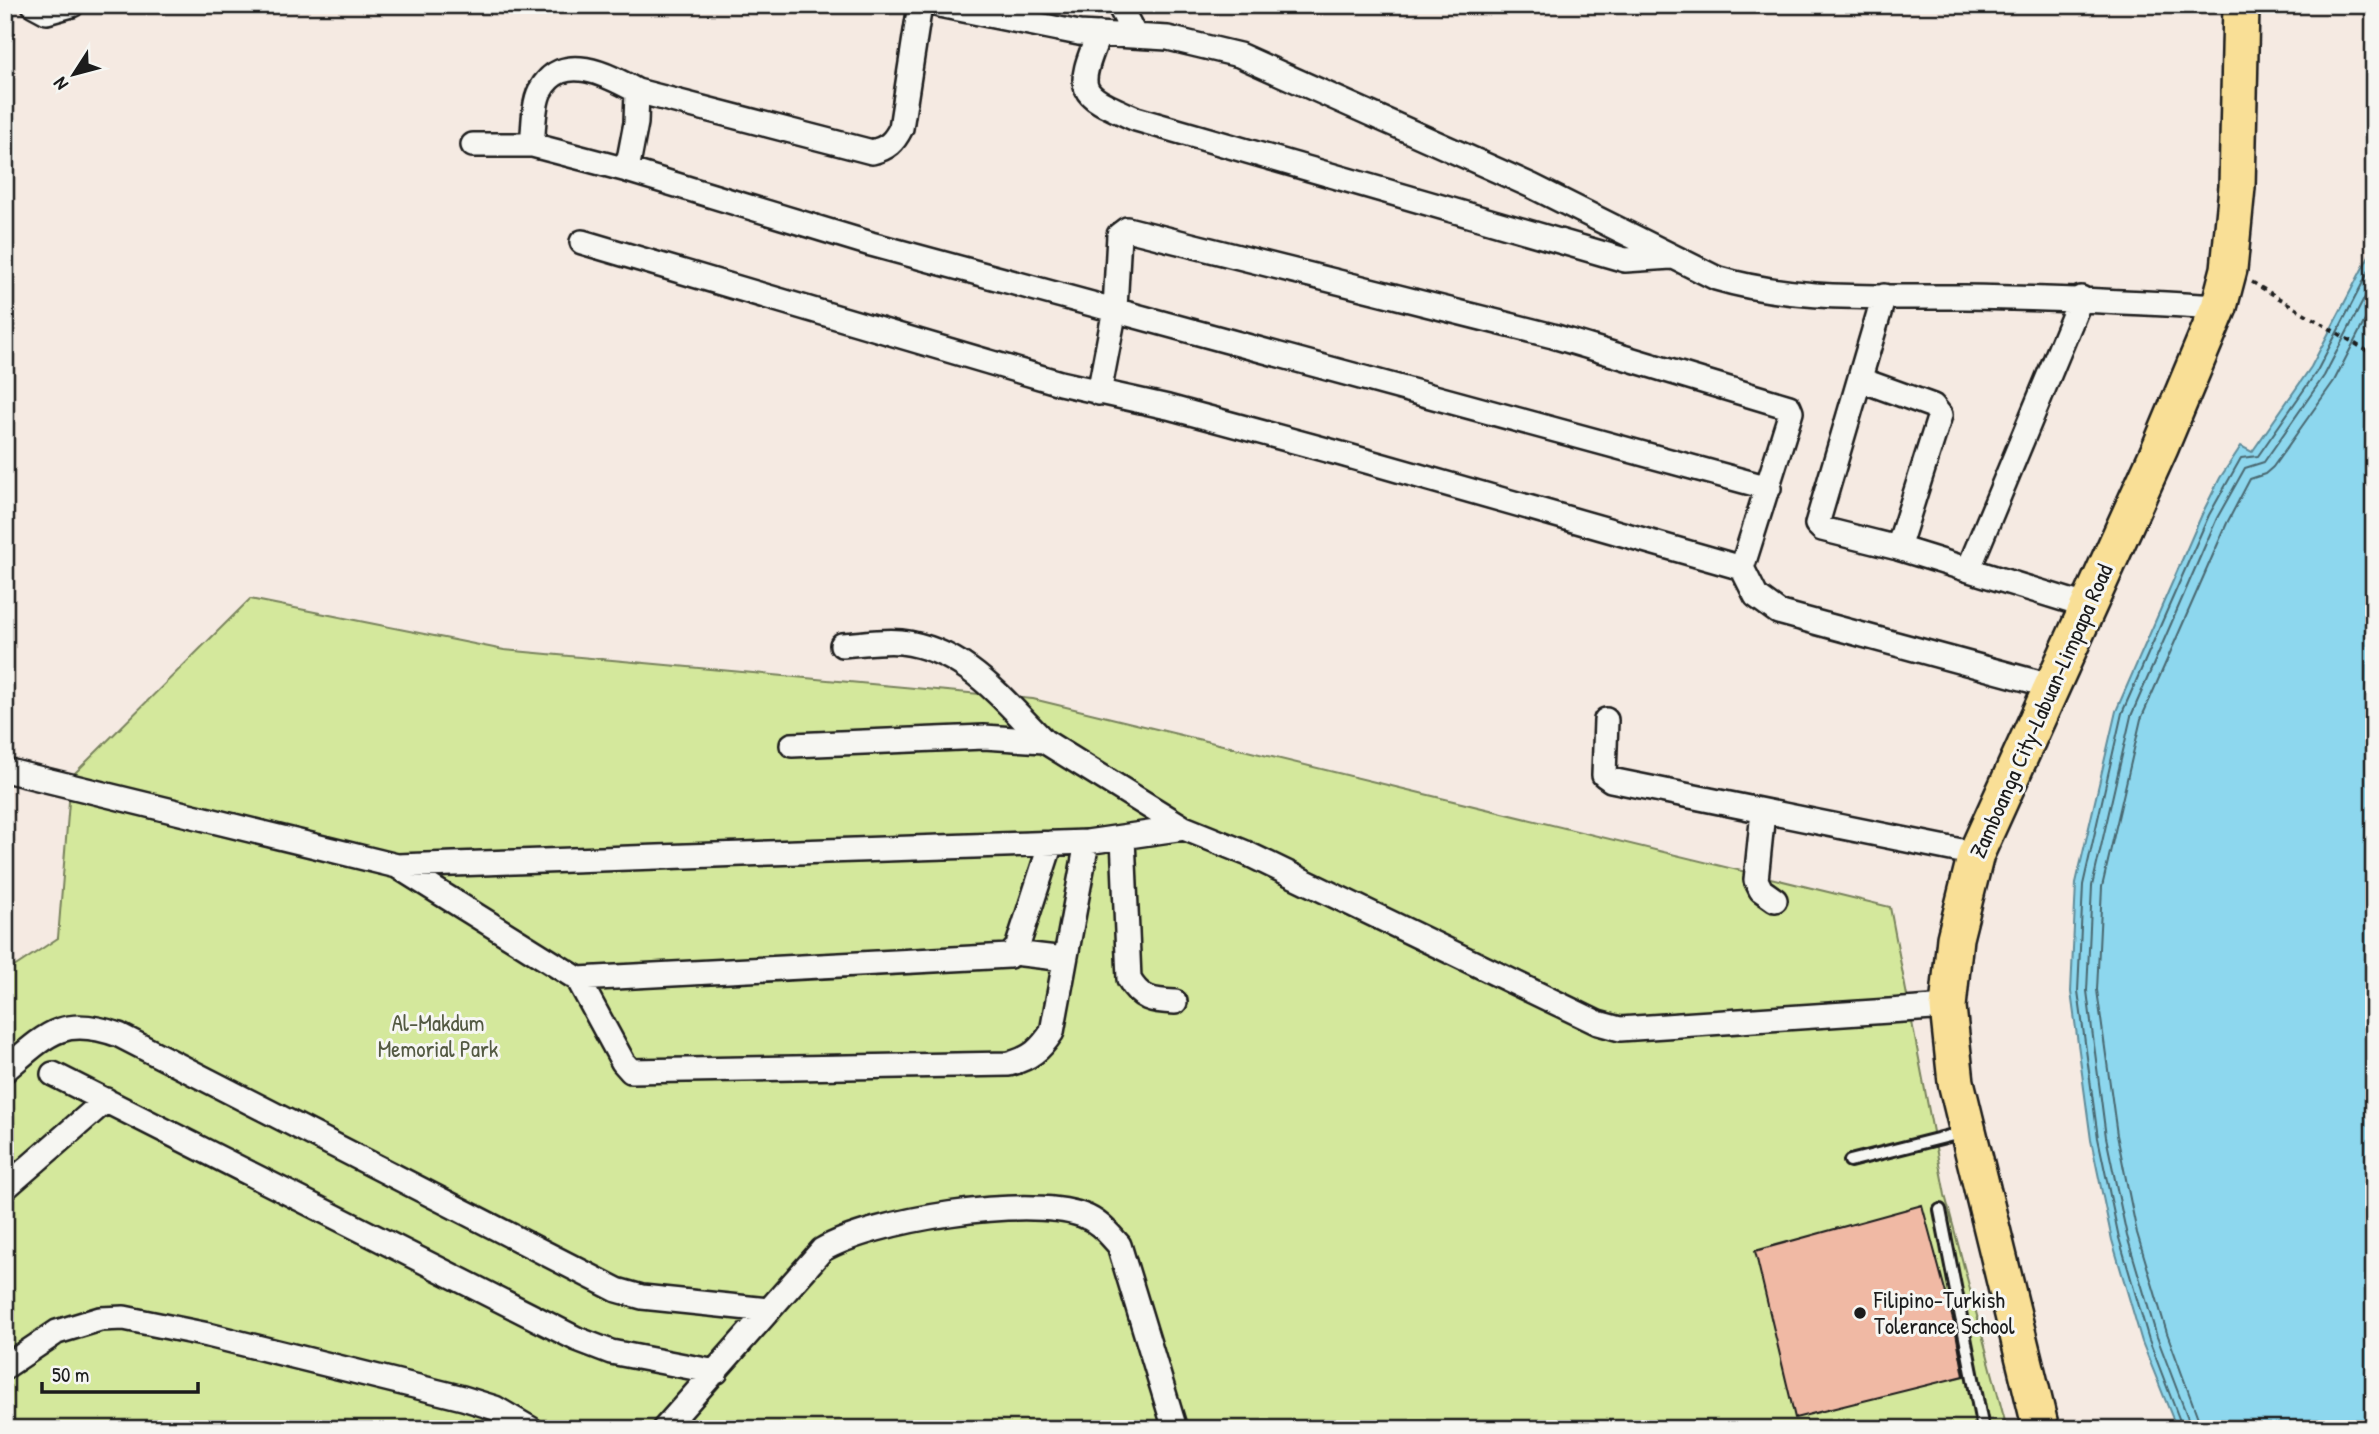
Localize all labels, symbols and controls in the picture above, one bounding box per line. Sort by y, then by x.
north arrow [38,38,108,108]
text: N [47,72,74,96]
street label: Zamboanga City-Labuan-Limpapa Road [1962,559,2120,863]
park label: Al-Makdum Memorial Park [378,1007,499,1064]
place label: Filipino-Turkish Tolerance School [1873,1284,2016,1341]
marker: Filipino-Turkish Tolerance School [1852,1305,1868,1321]
scale bar [42,1350,198,1394]
text: 50 m [52,1360,89,1389]

